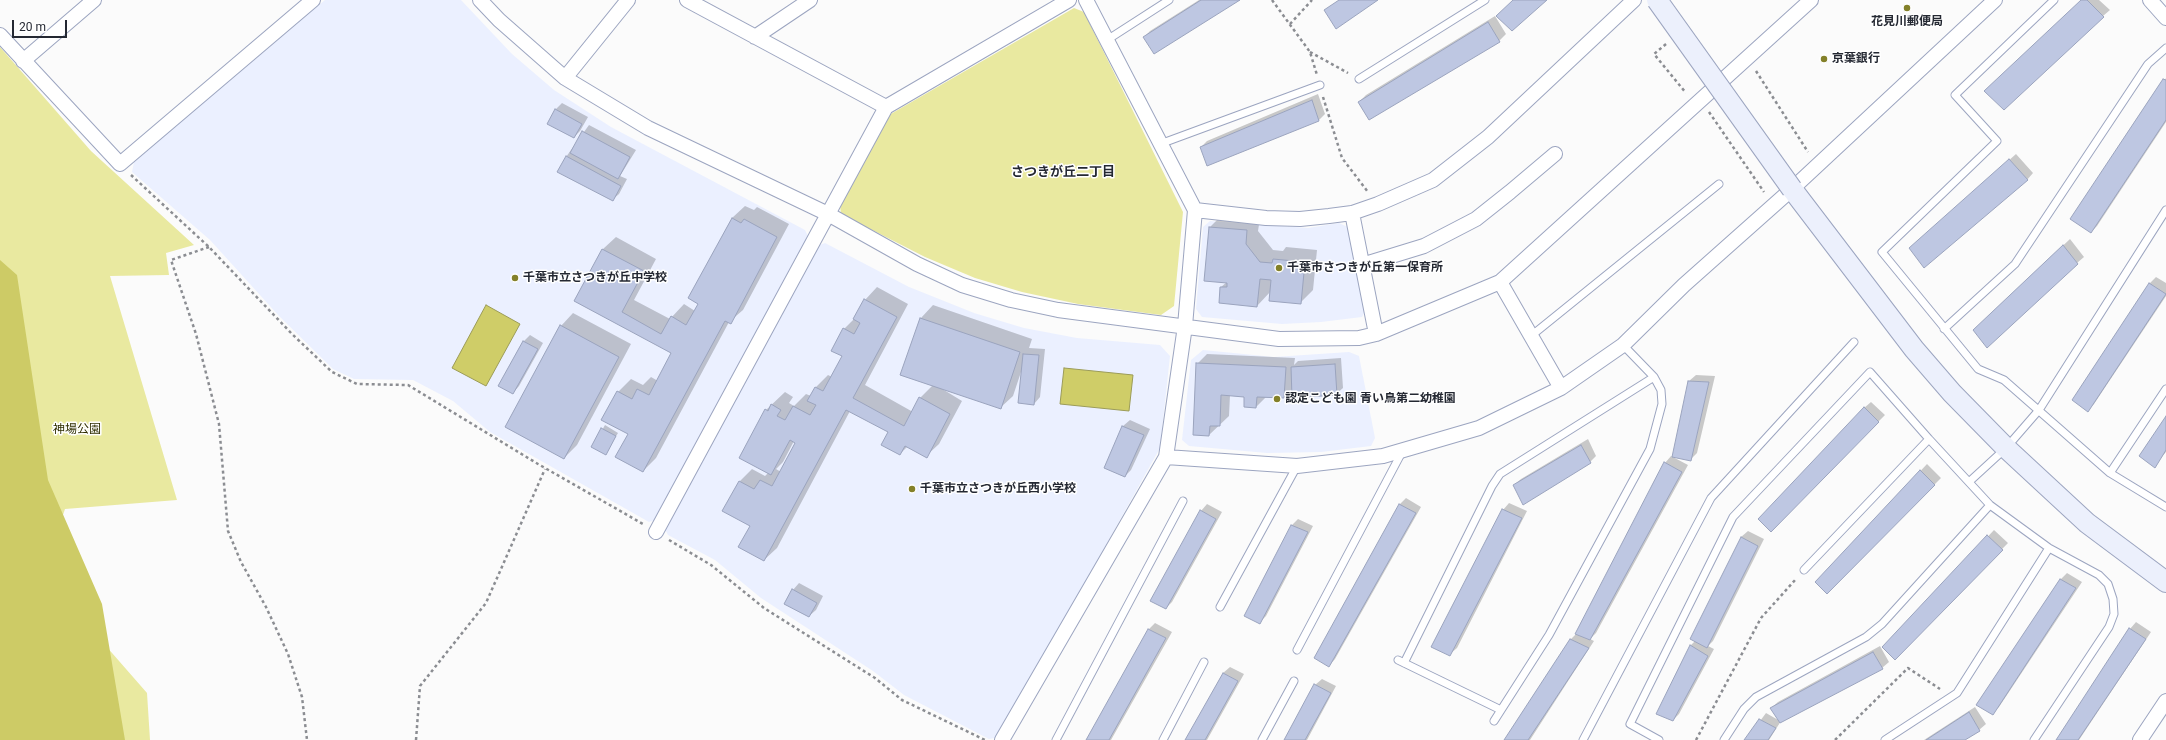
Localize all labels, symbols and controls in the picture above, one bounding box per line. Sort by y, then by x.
marker: 花見川郵便局 [1902,3,1912,13]
scale bar [14,12,69,38]
place label: 花見川郵便局 [1871,15,1943,29]
text: 20 m [19,20,46,34]
place label: 京葉銀行 [1832,52,1880,66]
marker: 京葉銀行 [1819,54,1829,64]
district label: さつきが丘二丁目 [1011,165,1115,181]
place label: 千葉市さつきが丘第一保育所 [1287,261,1443,275]
marker: 千葉市さつきが丘第一保育所 [1274,263,1284,273]
place label: 千葉市立さつきが丘中学校 [523,271,667,285]
marker: 千葉市立さつきが丘中学校 [510,273,520,283]
place label: 認定こども園 青い鳥第二幼稚園 [1285,392,1456,406]
marker: 認定こども園 青い鳥第二幼稚園 [1272,394,1282,404]
park label: 神場公園 [53,423,101,437]
place label: 千葉市立さつきが丘西小学校 [920,482,1076,496]
marker: 千葉市立さつきが丘西小学校 [907,484,917,494]

